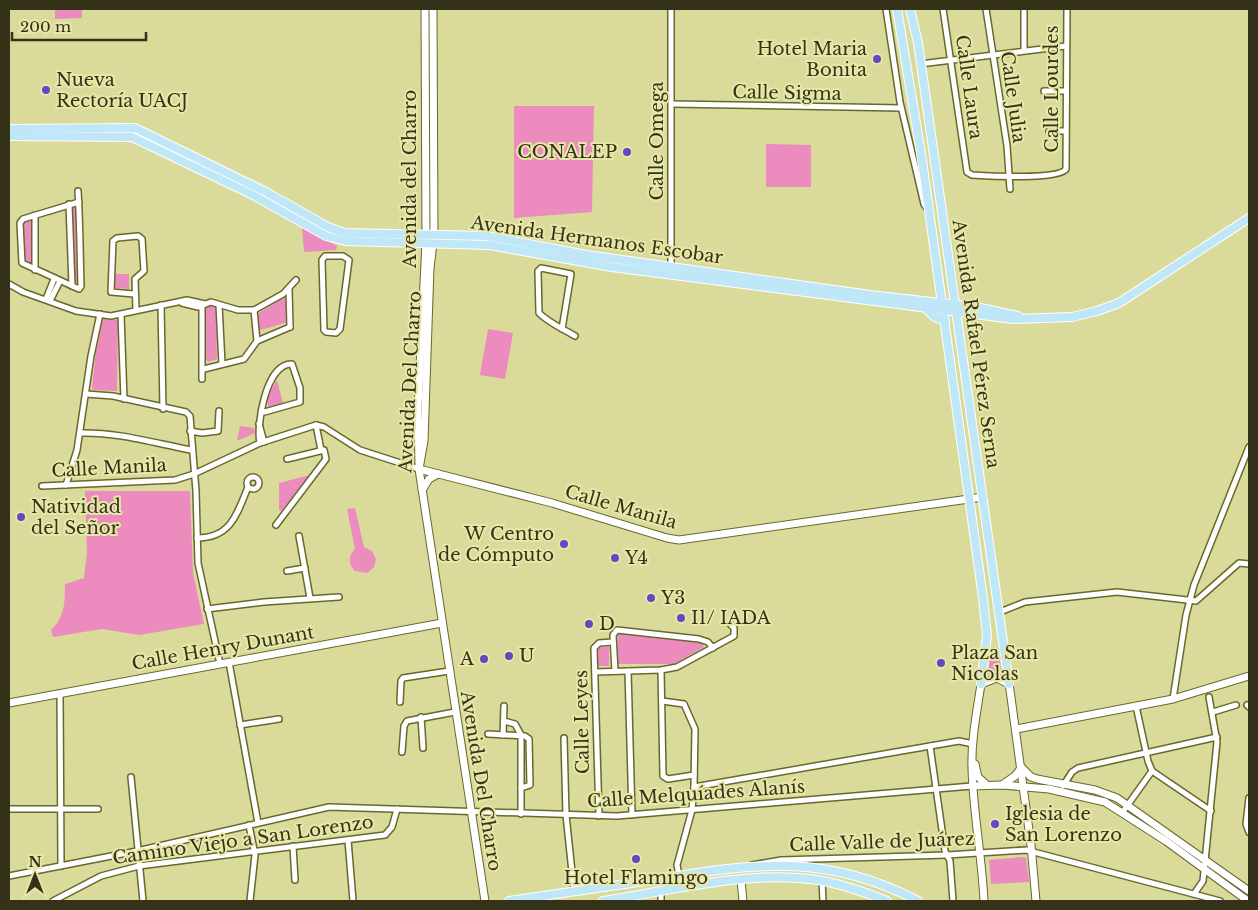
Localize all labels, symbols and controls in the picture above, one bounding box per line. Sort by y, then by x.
scale bar [12,10,146,42]
text: 200 m [20,17,71,36]
street label: Calle Lourdes [1041,25,1063,153]
street label: Calle Laura [951,33,987,141]
place label: Hotel Maria Bonita [757,38,867,81]
street label: Calle Julia [996,50,1030,144]
marker: Hotel Maria Bonita [871,53,883,65]
place label: Nueva Rectoría UACJ [56,69,188,112]
street label: Calle Omega [646,81,668,201]
street label: Calle Sigma [732,81,842,105]
marker: Nueva Rectoría UACJ [40,84,52,96]
street label: Avenida del Charro [399,90,421,269]
place label: CONALEP [517,141,617,163]
marker: CONALEP [621,146,633,158]
street label: Avenida Hermanos Escobar [469,211,725,269]
street label: Avenida Rafael Pérez Serna [947,217,1004,470]
street label: Avenida Del Charro [394,290,426,475]
street label: Calle Manila [51,454,167,482]
street label: Calle Manila [562,481,680,534]
place label: Natividad del Señor [31,496,121,539]
marker: Natividad del Señor [15,511,27,523]
place label: W Centro de Cómputo [438,523,554,566]
marker: W Centro de Cómputo [558,538,570,550]
place label: Y4 [624,547,648,569]
marker: Y4 [609,552,621,564]
place label: Y3 [660,587,685,609]
marker: Y3 [645,592,657,604]
place label: I1/ IADA [691,607,772,629]
marker: I1/ IADA [675,612,687,624]
place label: D [599,613,615,635]
marker: D [583,618,595,630]
street label: Calle Henry Dunant [130,621,316,675]
place label: Plaza San Nicolas [951,642,1038,685]
place label: U [519,645,535,667]
place label: A [459,648,475,670]
marker: U [503,650,515,662]
marker: A [478,653,490,665]
marker: Plaza San Nicolas [935,657,947,669]
street label: Calle Leyes [570,670,594,774]
street label: Avenida Del Charro [456,688,506,873]
street label: Calle Melquíades Alanís [586,775,806,813]
place label: Iglesia de San Lorenzo [1005,803,1122,846]
street label: Camino Viejo a San Lorenzo [111,811,375,869]
marker: Iglesia de San Lorenzo [989,818,1001,830]
street label: Calle Valle de Juárez [789,828,975,856]
north arrow [10,850,60,900]
text: N [28,853,42,871]
marker: Hotel Flamingo [630,853,642,865]
place label: Hotel Flamingo [564,867,708,889]

